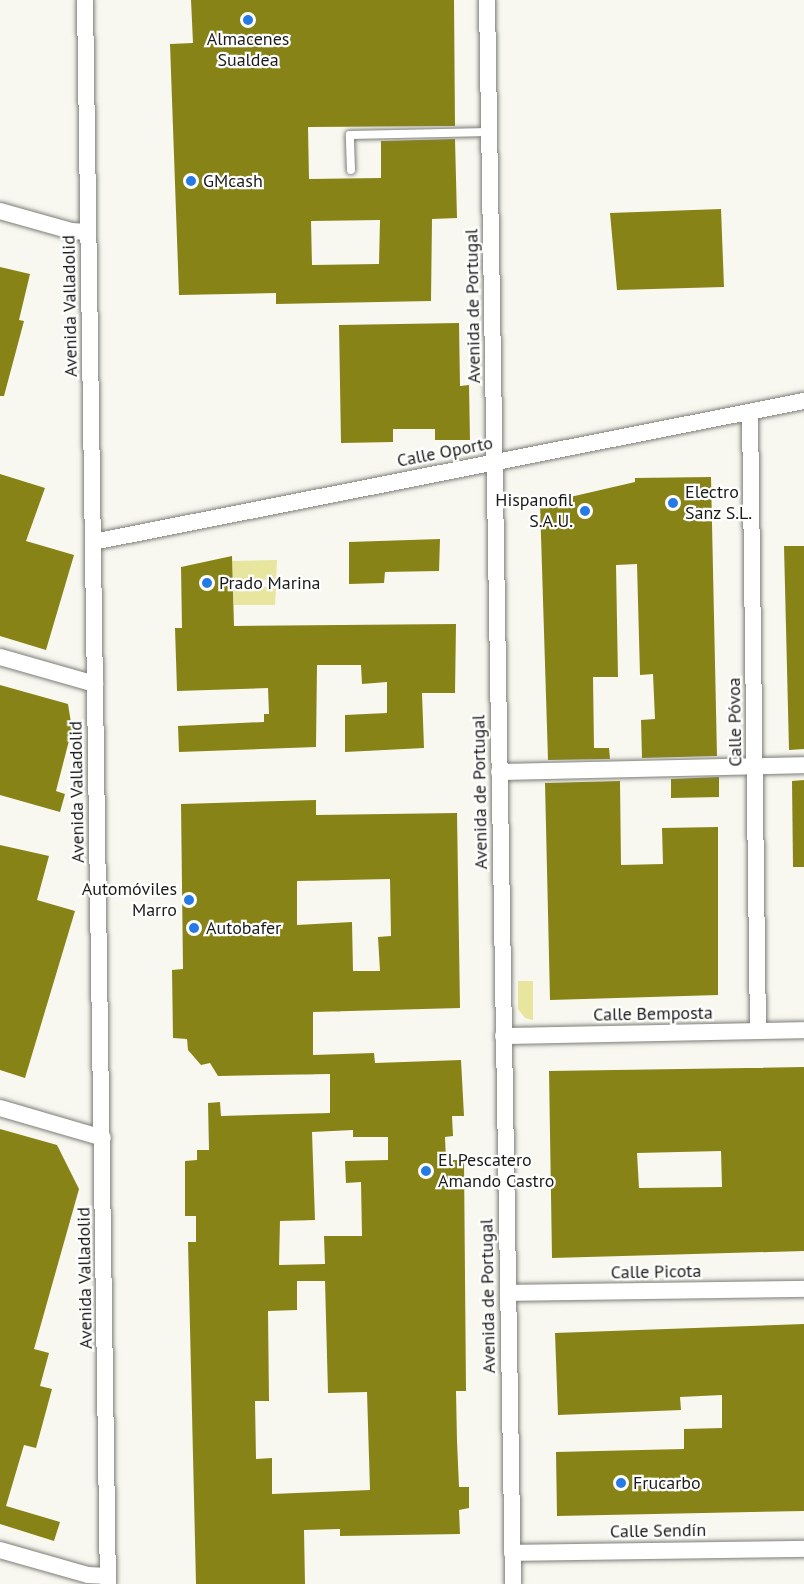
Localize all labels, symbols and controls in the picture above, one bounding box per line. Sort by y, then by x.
marker: Almacenes Sualdea [241,13,255,27]
place label: Almacenes Sualdea [207,29,289,72]
place label: GMcash [203,170,263,192]
marker: GMcash [184,174,198,188]
street label: Avenida de Portugal [461,229,485,383]
street label: Avenida Valladolid [58,235,82,377]
street label: Calle Oporto [395,432,495,472]
place label: Electro Sanz S.L. [685,482,753,524]
place label: Hispanofil S.A.U. [495,490,573,532]
marker: Electro Sanz S.L. [666,496,680,510]
marker: Hispanofil S.A.U. [578,504,592,518]
place label: Prado Marina [219,572,321,594]
marker: Prado Marina [200,576,214,590]
street label: Calle Póvoa [723,677,747,767]
street label: Avenida de Portugal [468,715,492,869]
street label: Avenida Valladolid [65,721,89,863]
place label: Automóviles Marro [82,879,177,922]
marker: Automóviles Marro [182,893,196,907]
place label: Autobafer [206,917,281,939]
marker: Autobafer [187,921,201,935]
street label: Calle Bemposta [593,1002,713,1026]
place label: El Pescatero Amando Castro [438,1150,554,1192]
marker: El Pescatero Amando Castro [419,1164,433,1178]
street label: Avenida Valladolid [73,1207,97,1349]
street label: Avenida de Portugal [476,1219,500,1373]
street label: Calle Picota [611,1260,701,1284]
place label: Frucarbo [633,1472,701,1494]
marker: Frucarbo [614,1476,628,1490]
street label: Calle Sendín [610,1519,706,1543]

